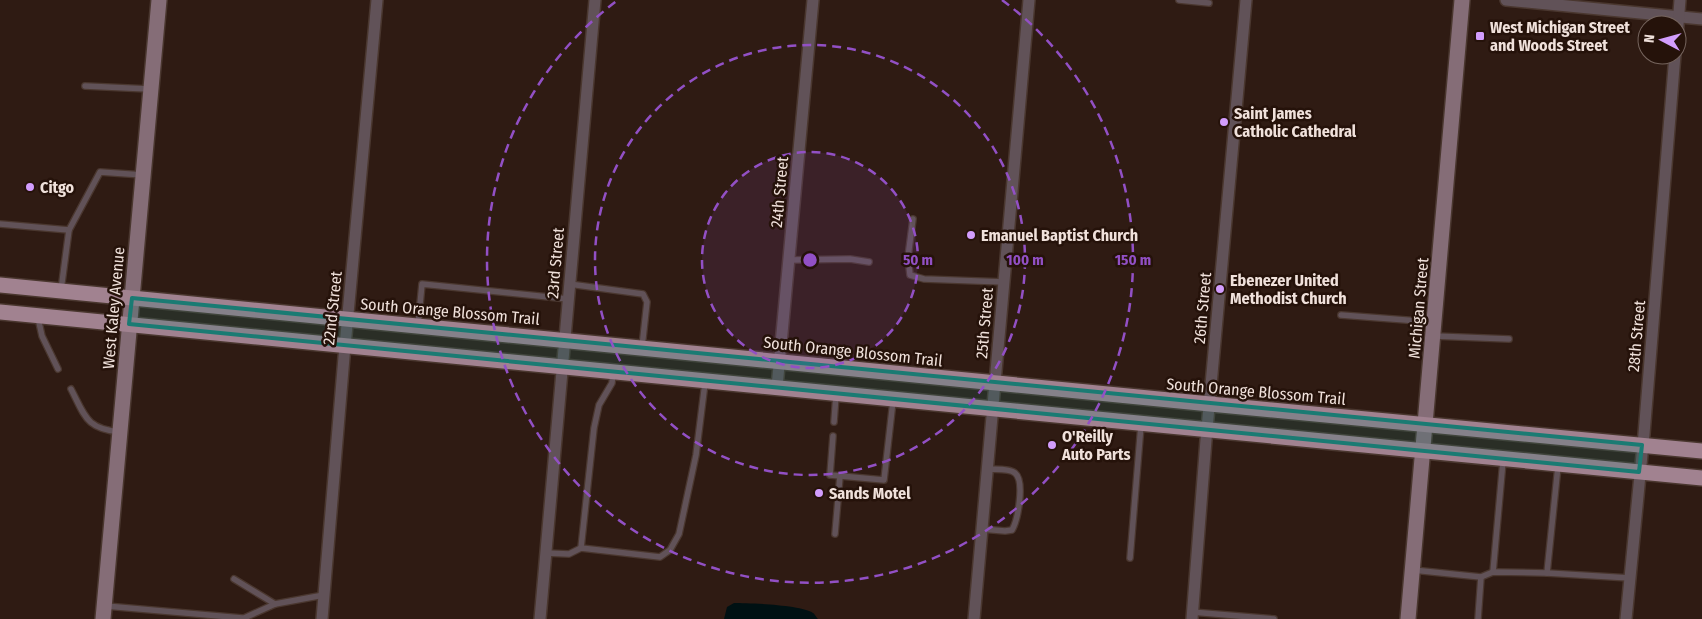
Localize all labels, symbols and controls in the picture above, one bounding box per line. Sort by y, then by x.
north arrow [1637,15,1687,65]
place label: West Michigan Street and Woods Street [1490,18,1630,55]
marker: West Michigan Street and Woods Street [1474,30,1486,42]
text: N [1641,34,1658,44]
place label: Saint James Catholic Cathedral [1234,104,1357,141]
marker: Saint James Catholic Cathedral [1218,116,1230,128]
street label: 24th Street [767,155,792,228]
place label: Citgo [40,178,75,197]
marker: Citgo [24,181,36,193]
street label: 23rd Street [543,226,568,299]
place label: Emanuel Baptist Church [981,226,1138,245]
marker: Emanuel Baptist Church [965,229,977,241]
street label: West Kaley Avenue [99,246,128,370]
centre of rings [801,251,819,269]
text: 50 m [903,251,933,269]
text: 100 m [1006,251,1044,269]
text: 150 m [1115,251,1151,269]
street label: Michigan Street [1405,256,1432,359]
street label: 22nd Street [319,269,346,346]
street label: 26th Street [1190,271,1215,345]
place label: Ebenezer United Methodist Church [1230,271,1347,308]
marker: Ebenezer United Methodist Church [1214,283,1226,295]
street label: 25th Street [972,286,997,359]
street label: South Orange Blossom Trail [360,294,540,329]
street label: 28th Street [1624,299,1649,373]
street label: South Orange Blossom Trail [763,333,943,370]
street label: South Orange Blossom Trail [1166,374,1346,409]
place label: O'Reilly Auto Parts [1061,427,1131,464]
marker: O'Reilly Auto Parts [1046,439,1058,451]
place label: Sands Motel [829,484,911,503]
marker: Sands Motel [813,487,825,499]

